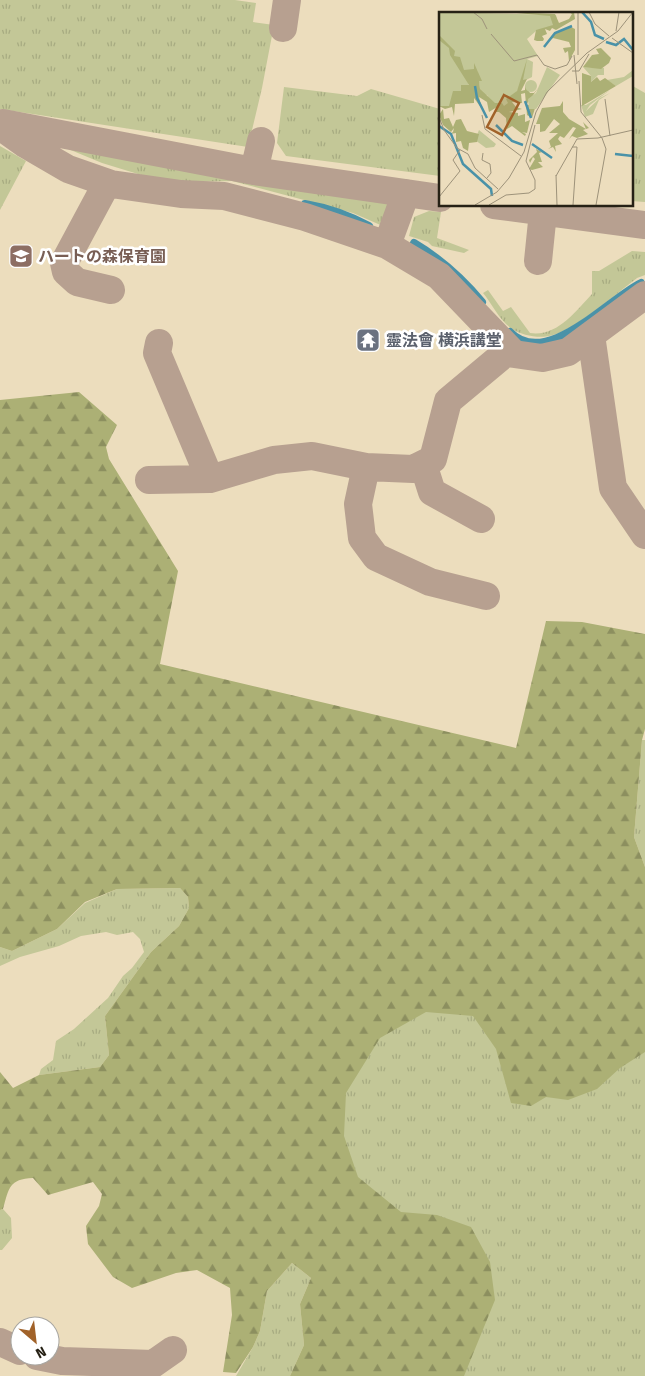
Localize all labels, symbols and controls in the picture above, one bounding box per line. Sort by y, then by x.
inset map [439,12,632,206]
school or university icon: ハートの森保育園 [8,243,34,269]
place label: ハートの森保育園 [38,247,166,266]
temple icon: 靈法會 横浜講堂 [355,327,381,353]
place label: 靈法會 横浜講堂 [386,331,502,350]
north arrow [10,1316,60,1366]
text: N [33,1342,49,1362]

